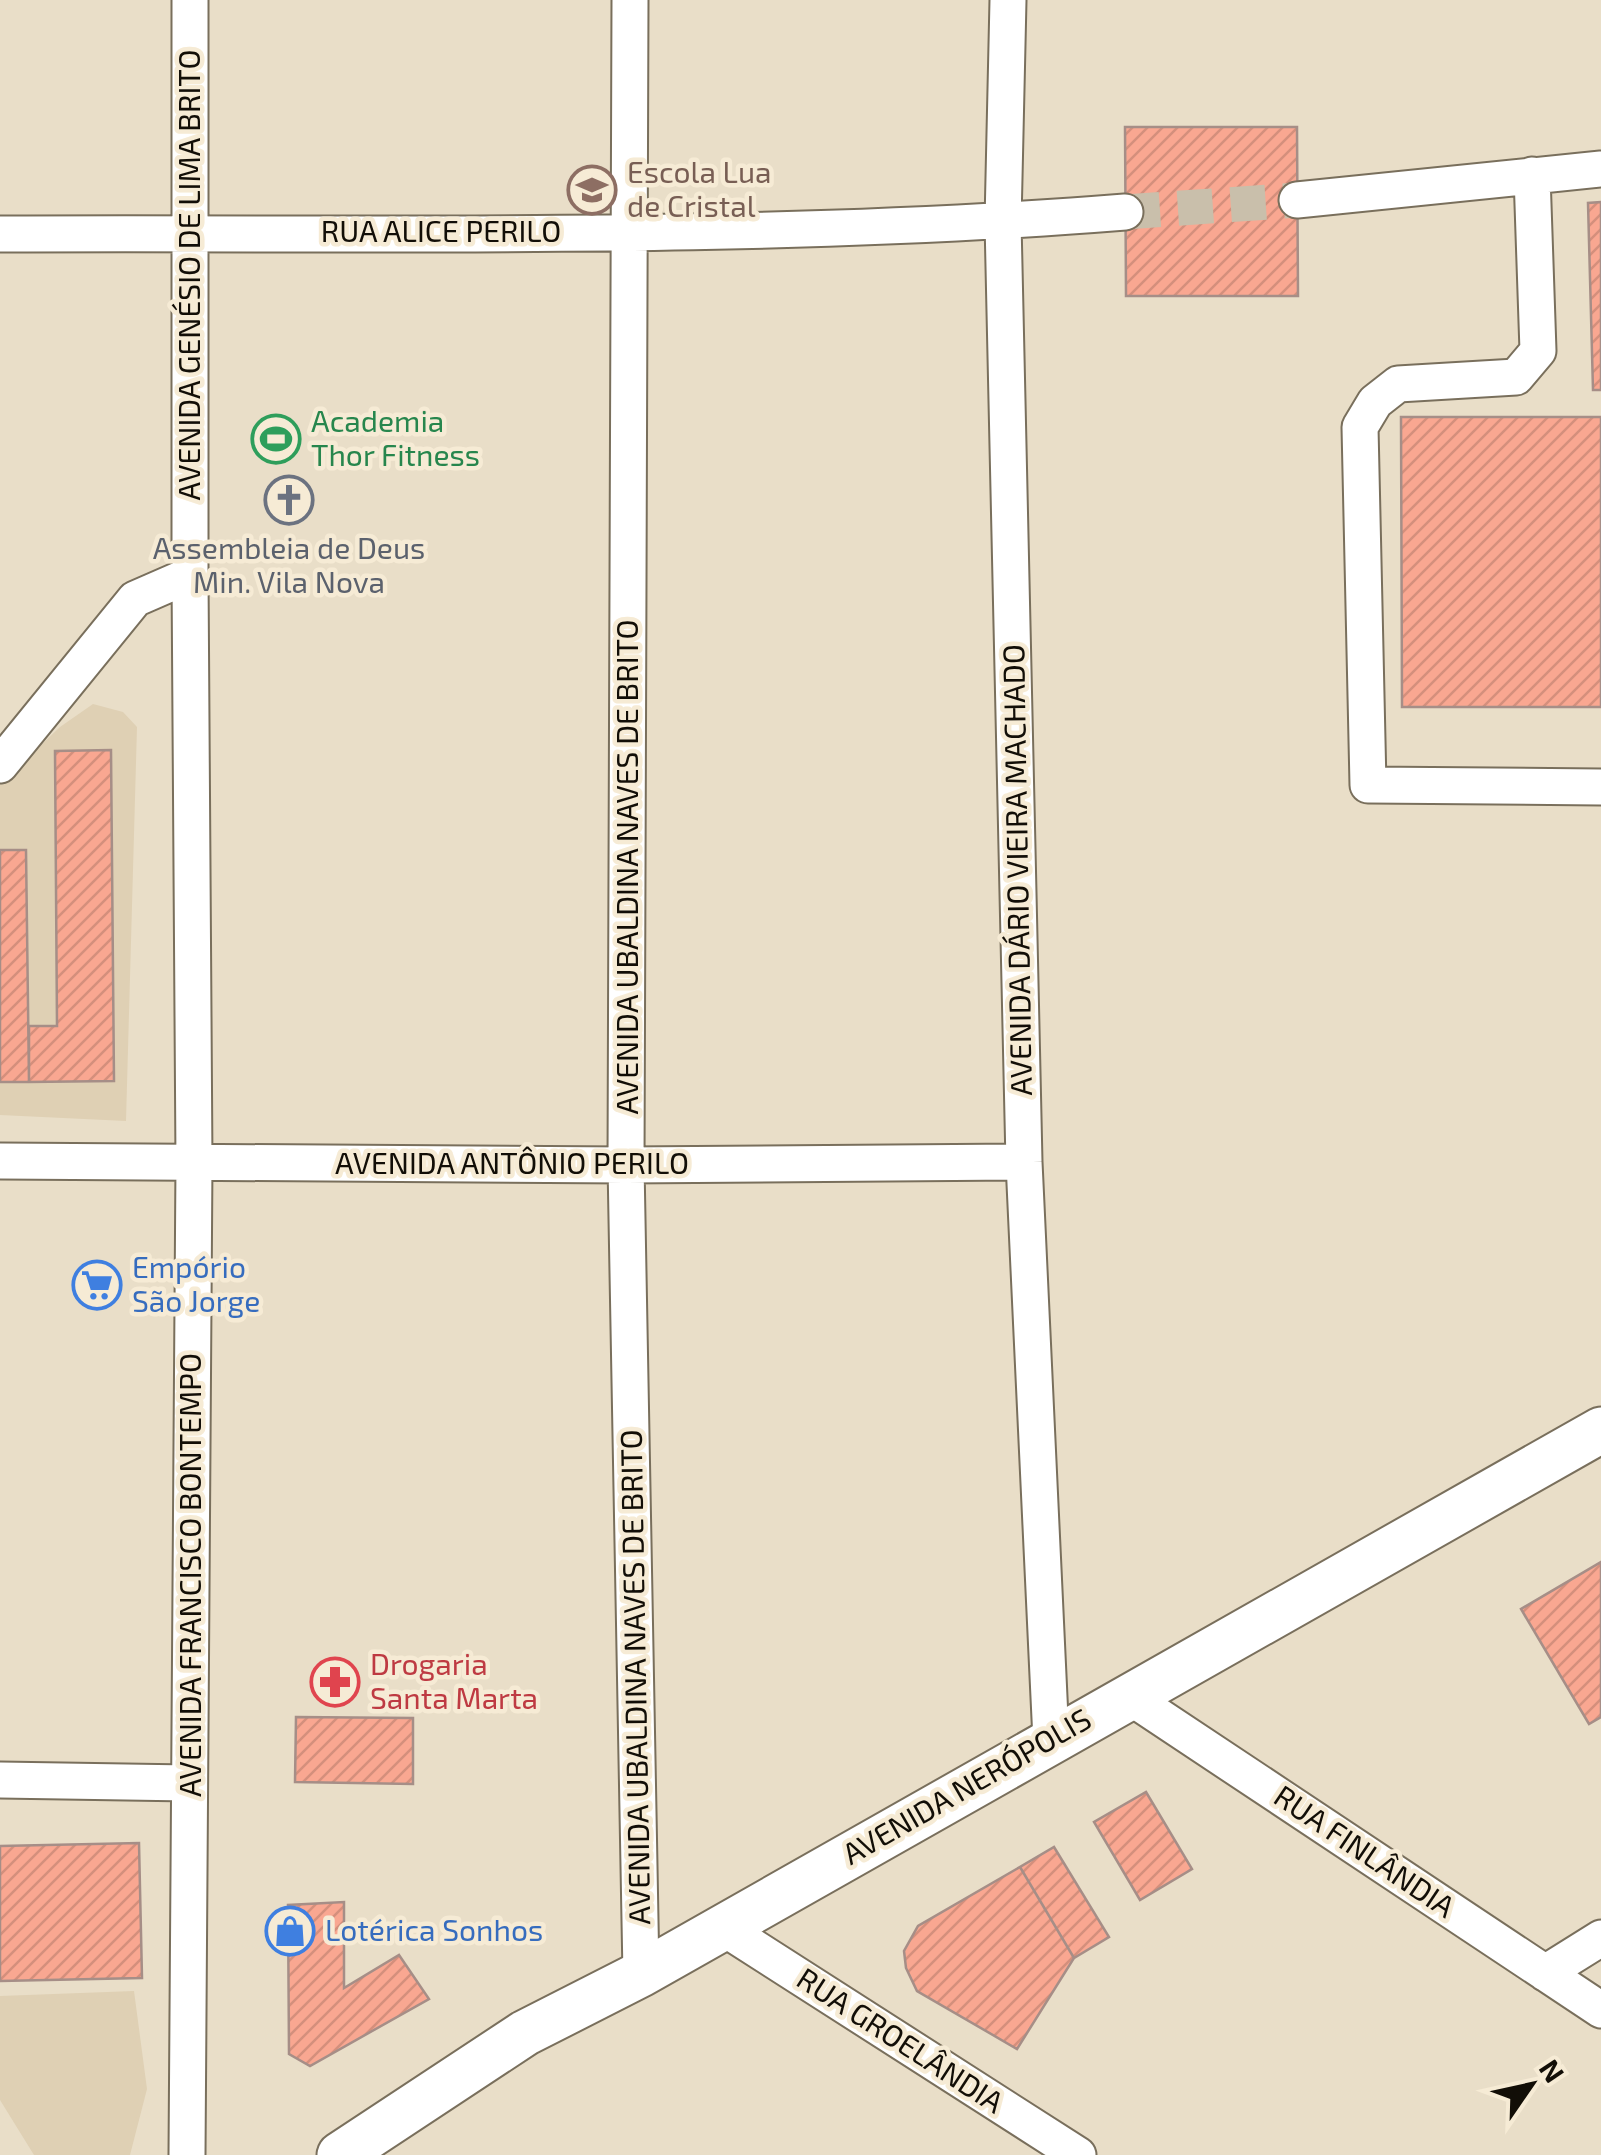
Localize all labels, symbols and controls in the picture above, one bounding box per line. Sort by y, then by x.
street label: AVENIDA GENÉSIO DE LIMA BRITO [170,50,206,500]
place label: Escola Lua de Cristal [627,153,772,223]
school or university icon: Escola Lua de Cristal [566,164,618,216]
street label: RUA ALICE PERILO [321,212,561,248]
place label: Academia Thor Fitness [311,402,480,472]
sports icon: Academia Thor Fitness [250,413,302,465]
church icon: Assembleia de Deus Min. Vila Nova [263,474,315,526]
place label: Assembleia de Deus Min. Vila Nova [153,529,425,599]
street label: AVENIDA UBALDINA NAVES DE BRITO [608,619,644,1115]
street label: AVENIDA DÁRIO VIEIRA MACHADO [994,644,1038,1096]
street label: AVENIDA ANTÔNIO PERILO [335,1144,689,1180]
place label: Empório São Jorge [132,1248,260,1318]
supermarket icon: Empório São Jorge [71,1259,123,1311]
street label: AVENIDA FRANCISCO BONTEMPO [171,1353,207,1797]
street label: AVENIDA UBALDINA NAVES DE BRITO [612,1429,656,1925]
place label: Drogaria Santa Marta [370,1645,538,1715]
pharmacy icon: Drogaria Santa Marta [309,1656,361,1708]
street label: AVENIDA NERÓPOLIS [836,1700,1096,1871]
street label: RUA FINLÂNDIA [1268,1777,1462,1924]
shop icon: Lotérica Sonhos [264,1905,316,1957]
place label: Lotérica Sonhos [325,1911,543,1947]
street label: RUA GROELÂNDIA [791,1959,1011,2120]
north arrow [1481,2035,1581,2135]
text: N [1533,2053,1572,2088]

